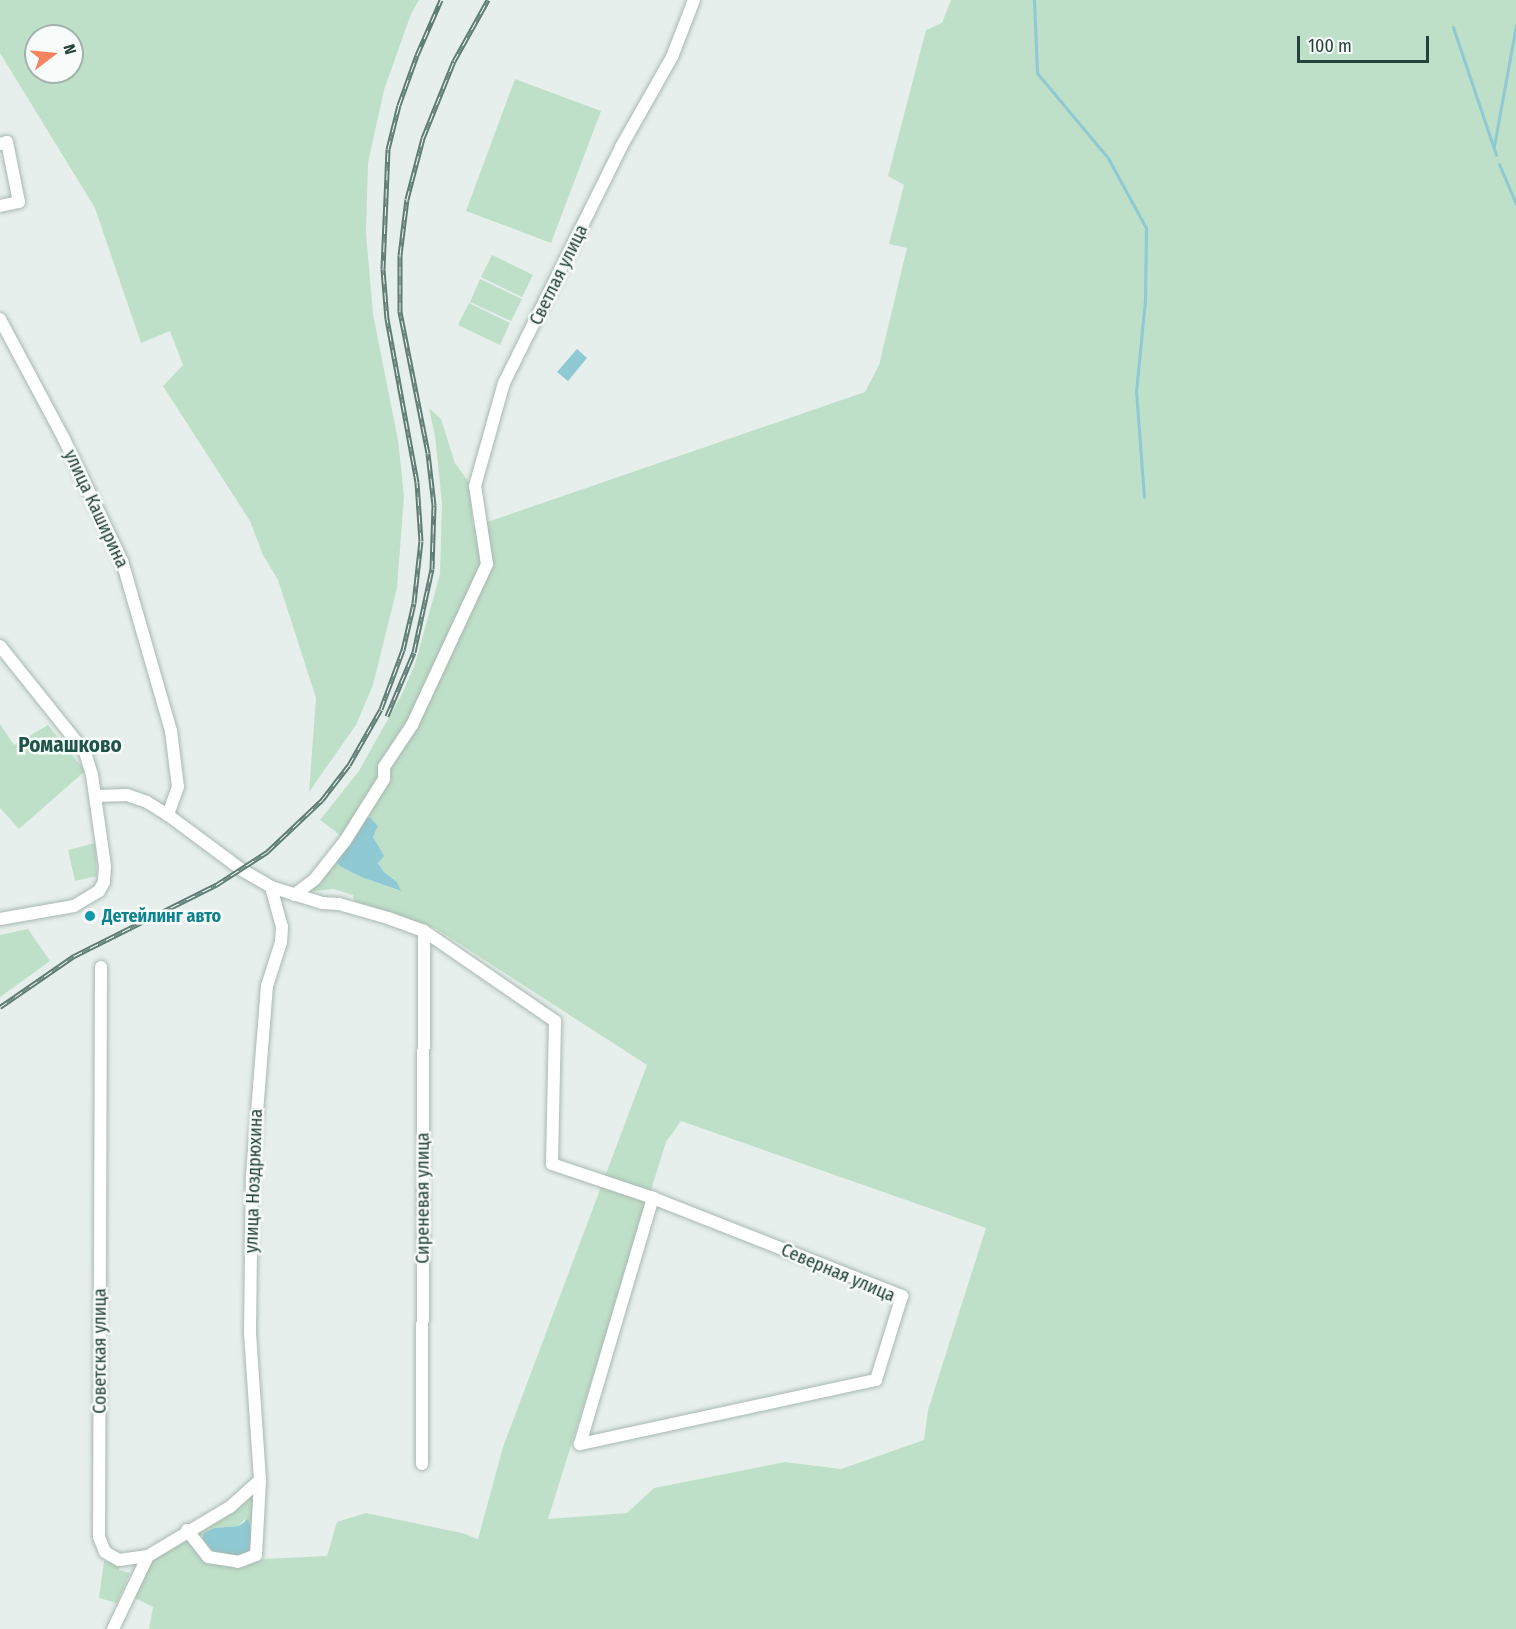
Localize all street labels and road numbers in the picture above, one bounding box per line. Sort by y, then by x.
street label: Светлая улица [525,221,593,329]
street label: улица Каширина [59,447,133,571]
street label: улица Ноздрюхина [241,1109,267,1253]
street label: Сиреневая улица [412,1132,434,1264]
street label: Северная улица [778,1239,898,1307]
street label: Советская улица [89,1288,111,1414]

